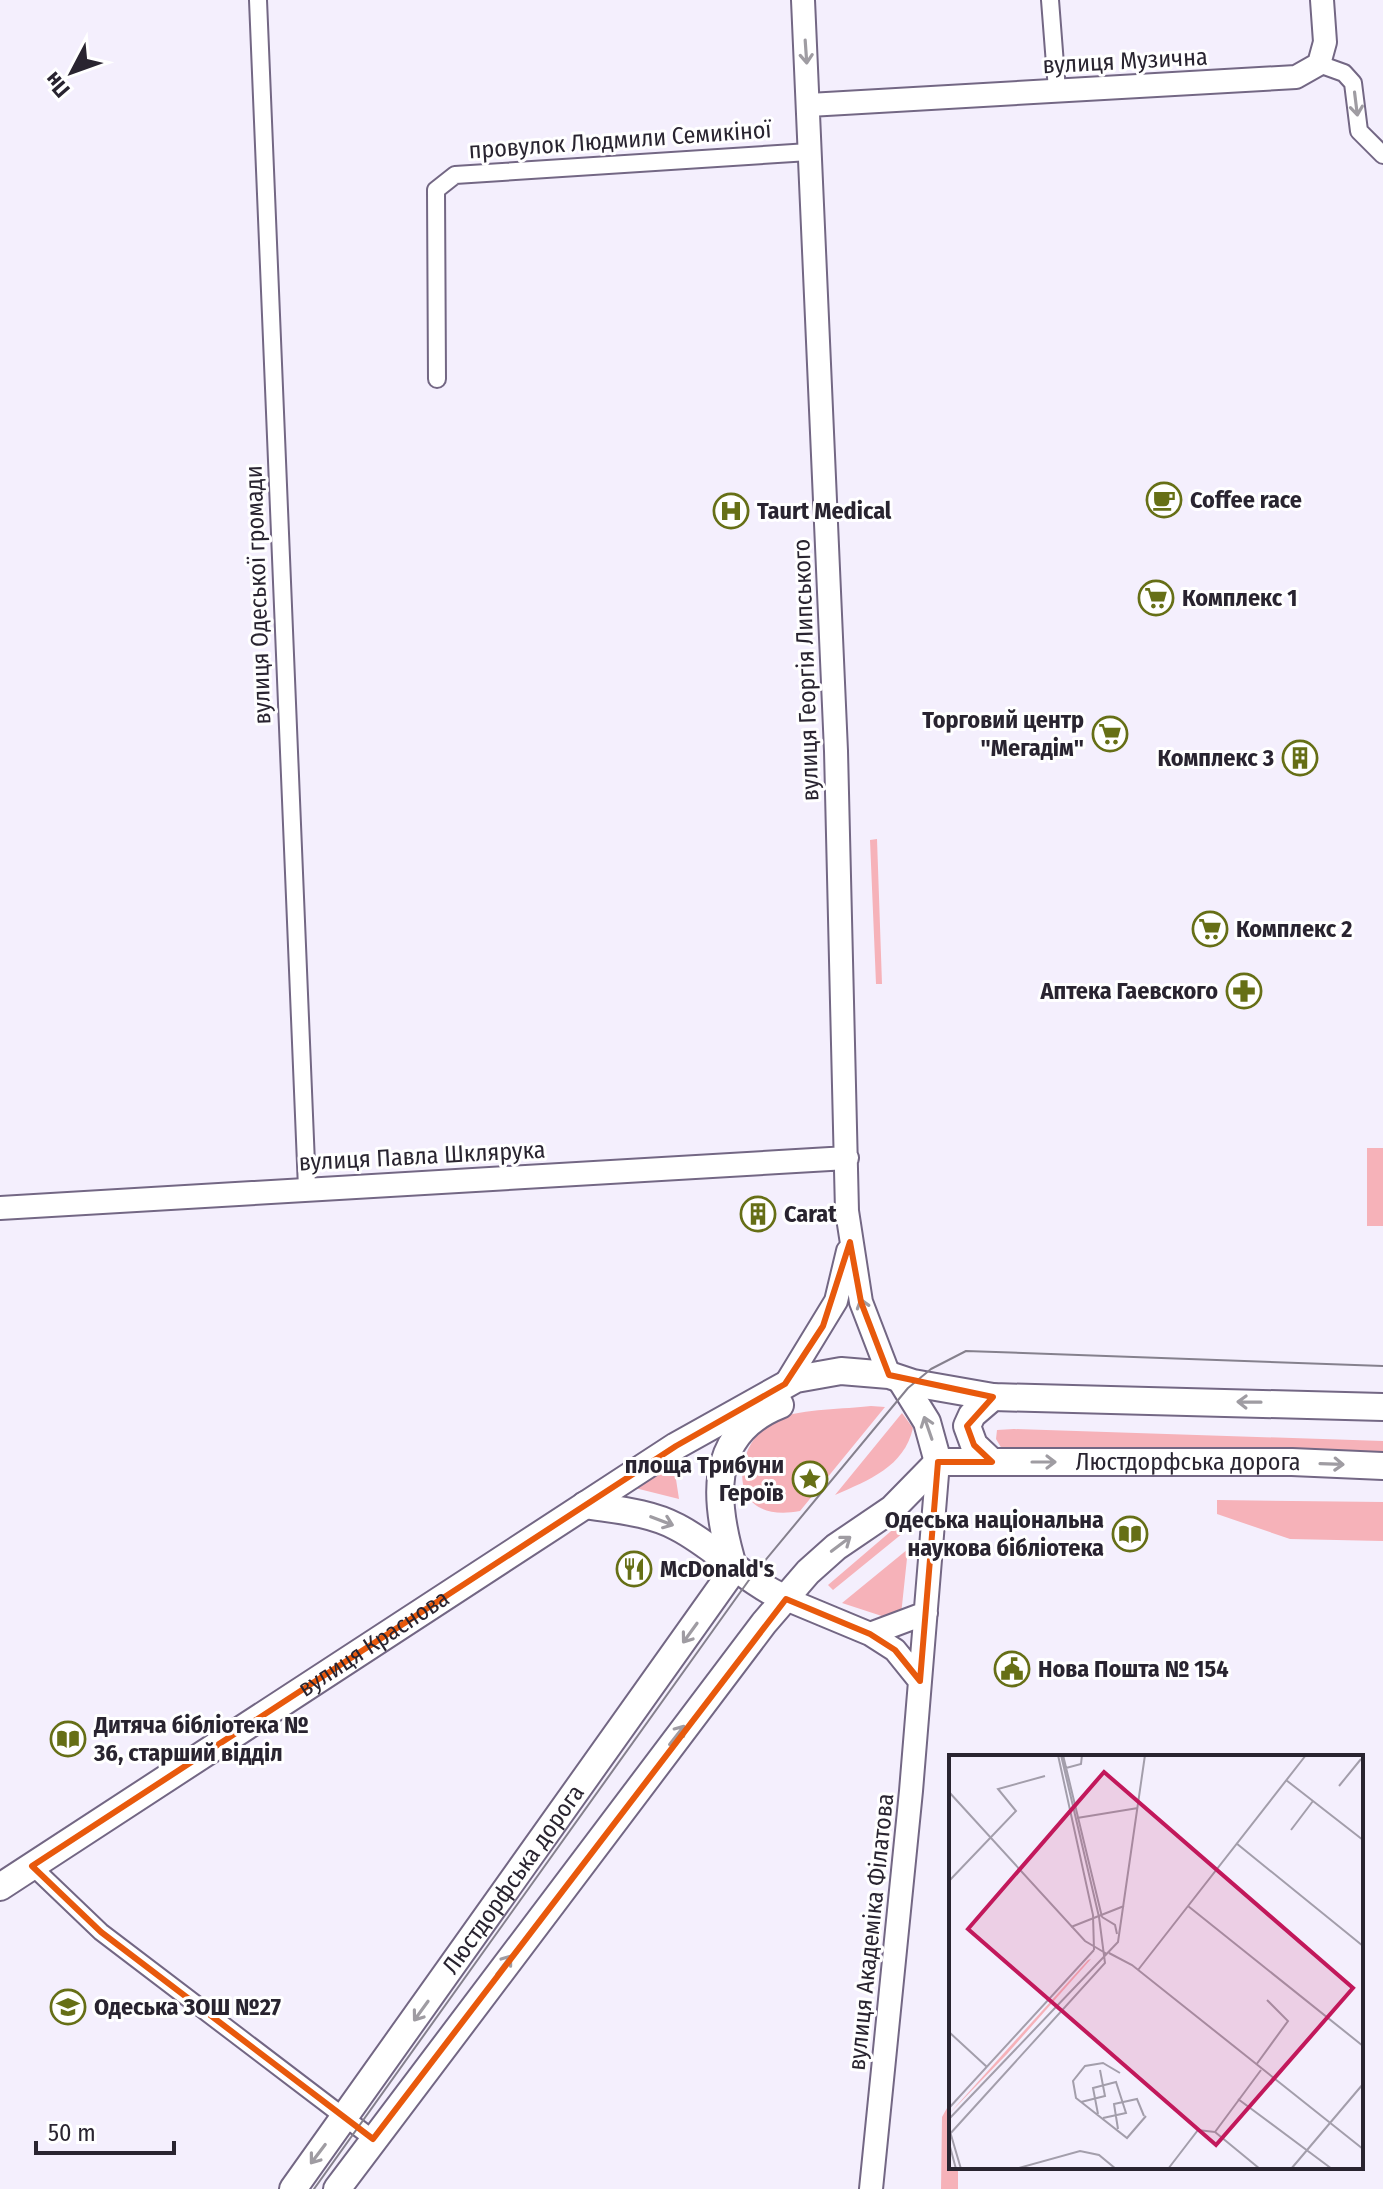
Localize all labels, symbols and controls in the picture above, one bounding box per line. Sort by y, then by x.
north arrow [32,32,112,112]
one-way arrow [799,38,814,65]
street label: вулиця Музична [1042,43,1208,79]
text: Пн [39,67,76,103]
one-way arrow [1348,91,1363,117]
street label: провулок Людмили Семикіної [468,115,773,165]
street label: вулиця Одеської громади [239,465,277,725]
cafe icon: Coffee race [1145,481,1183,519]
place label: Coffee race [1190,486,1302,514]
hospital icon: Taurt Medical [712,492,750,530]
place label: Taurt Medical [757,497,892,525]
street label: вулиця Георгія Липського [787,538,825,802]
supermarket icon: Комплекс 1 [1137,579,1175,617]
place label: Комплекс 1 [1182,584,1297,612]
place label: Торговий центр "Мегадім" [922,706,1084,762]
supermarket icon: Торговий центр "Мегадім" [1091,715,1129,753]
building icon: Комплекс 3 [1281,739,1319,777]
place label: Комплекс 3 [1157,744,1274,772]
supermarket icon: Комплекс 2 [1191,910,1229,948]
place label: Комплекс 2 [1236,915,1352,943]
pharmacy icon: Аптека Гаевского [1225,972,1263,1010]
place label: Аптека Гаевского [1039,977,1218,1005]
street label: вулиця Павла Шклярука [298,1136,546,1176]
building icon: Carat [739,1195,777,1233]
place label: Carat [784,1200,837,1228]
one-way arrow [856,1298,870,1323]
one-way arrow [1236,1394,1263,1410]
one-way arrow [920,1416,934,1441]
street label: Люстдорфська дорога [1075,1448,1301,1476]
place label: площа Трибуни Героїв [625,1451,784,1507]
one-way arrow [1030,1454,1057,1470]
one-way arrow [1318,1456,1345,1471]
place icon: площа Трибуни Героїв [791,1460,829,1498]
place label: Одеська національна наукова бібліотека [885,1506,1104,1562]
one-way arrow [649,1515,674,1529]
library icon: Одеська національна наукова бібліотека [1111,1515,1149,1553]
one-way arrow [830,1536,851,1553]
restaurant icon: McDonald's [615,1550,653,1588]
place label: McDonald's [660,1555,775,1583]
street label: вулиця Краснова [293,1584,454,1703]
one-way arrow [681,1622,698,1643]
public building icon: Нова Пошта № 154 [993,1650,1031,1688]
place label: Нова Пошта № 154 [1038,1655,1229,1683]
place label: Дитяча бібліотека № 36, старший відділ [93,1711,309,1767]
library icon: Дитяча бібліотека № 36, старший відділ [49,1720,87,1758]
one-way arrow [669,1725,686,1746]
inset map [949,1755,1363,2169]
street label: Люстдорфська дорога [437,1779,590,1979]
street label: вулиця Академіка Філатова [843,1792,899,2072]
one-way arrow [495,1955,512,1976]
school or university icon: Одеська ЗОШ №27 [49,1988,87,2026]
place label: Одеська ЗОШ №27 [94,1993,281,2021]
one-way arrow [413,2000,429,2022]
scale bar [36,2105,174,2155]
text: 50 m [48,2119,96,2147]
one-way arrow [310,2143,327,2164]

